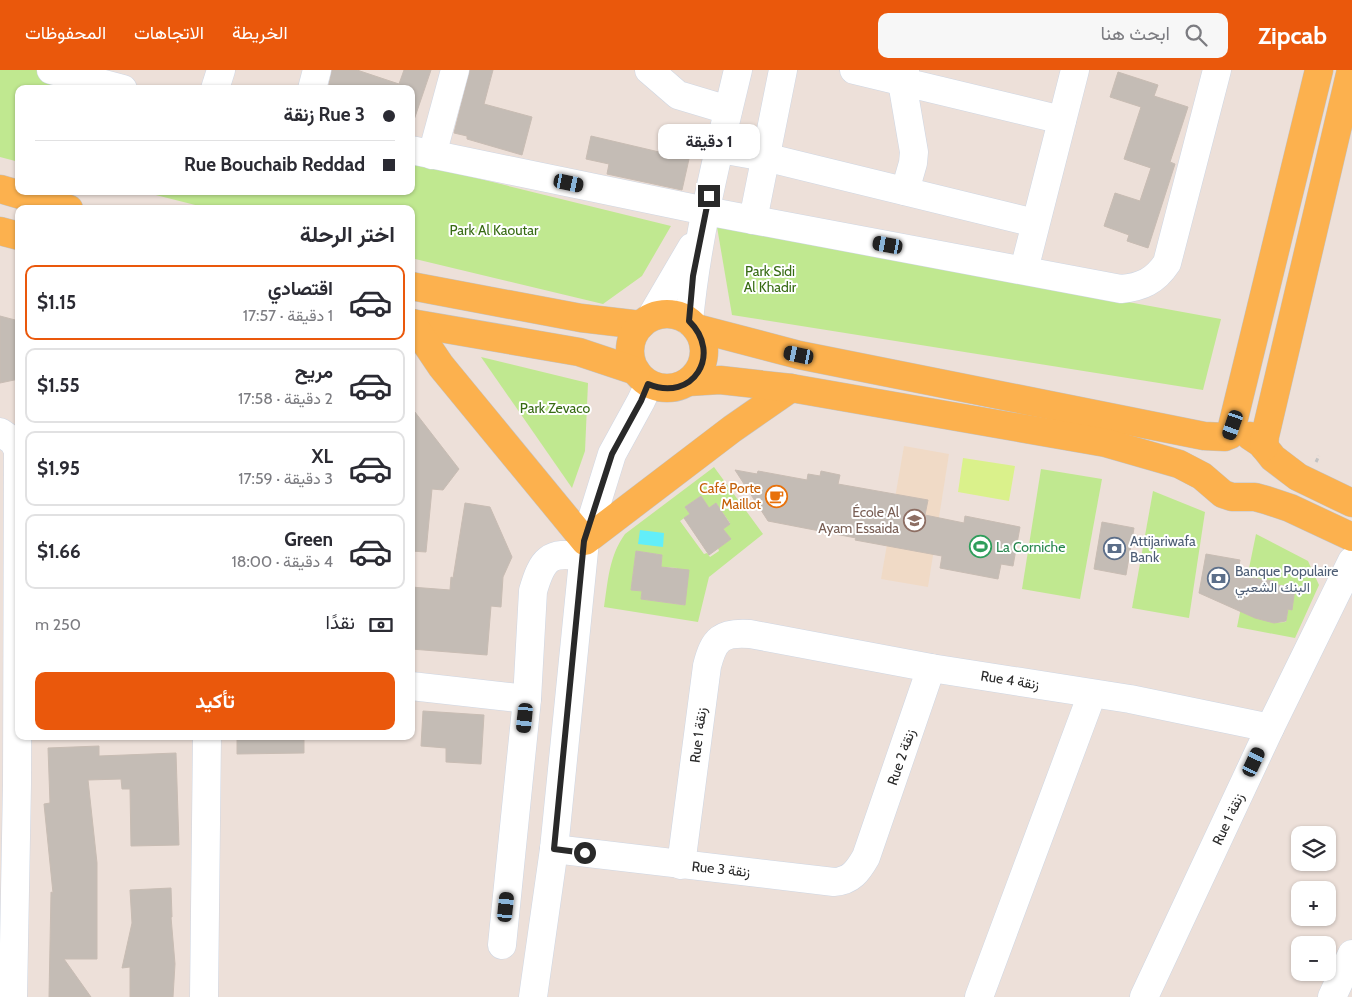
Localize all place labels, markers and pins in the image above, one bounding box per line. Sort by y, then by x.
place label: Café Porte Maillot [699,479,761,513]
cafe icon: Café Porte Maillot [765,484,789,508]
place label: École Al Ayam Essaida [818,503,900,537]
school or university icon: École Al Ayam Essaida [903,508,927,532]
place label: Attijariwafa Bank [1130,532,1196,566]
sports icon: La Corniche [968,535,992,559]
bank icon: Attijariwafa Bank [1102,537,1126,561]
place label: La Corniche [996,538,1065,556]
place label: Banque Populaire البنك الشعبي [1235,562,1338,599]
bank icon: Banque Populaire البنك الشعبي [1207,567,1231,591]

